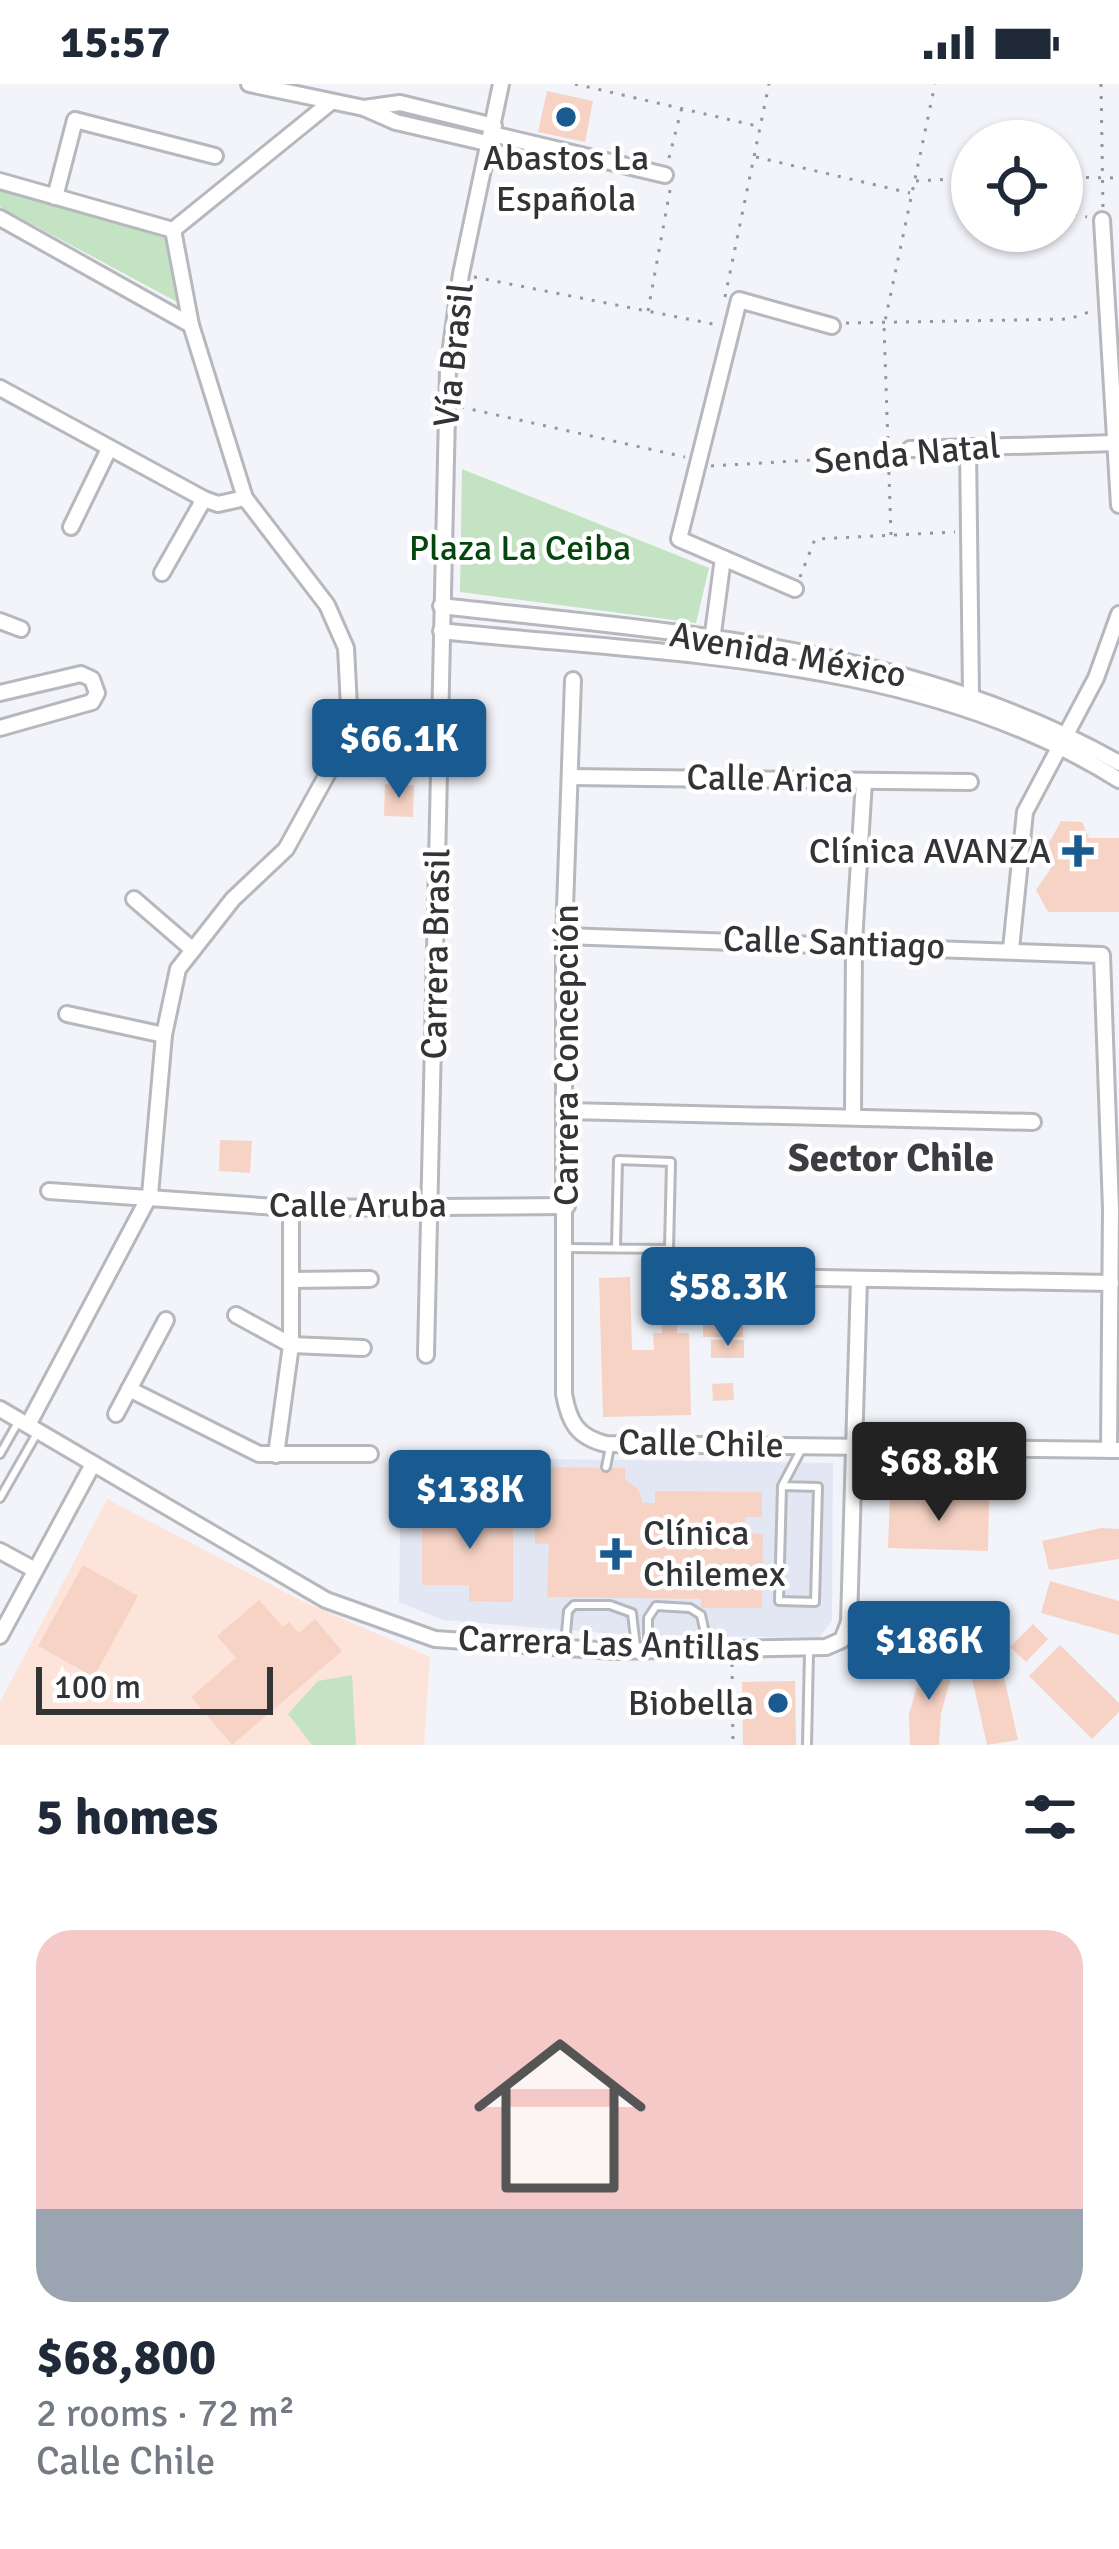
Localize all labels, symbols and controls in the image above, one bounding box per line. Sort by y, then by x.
text: 15:57 [60,15,170,70]
marker: Abastos La Española [553,104,579,130]
map controls [951,120,1083,252]
button: locate [951,120,1083,252]
place label: Abastos La Española [483,136,649,222]
street label: Vía Brasil [424,280,484,430]
street label: Senda Natal [812,423,1002,485]
park label: Plaza La Ceiba [409,526,631,571]
street label: Avenida México [666,612,910,698]
pin: $66.1K [301,699,497,801]
text: $66.1K [339,714,459,762]
street label: Calle Arica [686,755,854,803]
place label: Clínica AVANZA [809,829,1051,874]
marker: Clínica AVANZA [1062,835,1094,867]
street label: Carrera Brasil [412,848,460,1060]
street label: Carrera Concepción [544,904,589,1206]
street label: Calle Santiago [722,917,946,969]
district label: Sector Chile [788,1134,994,1182]
street label: Calle Aruba [269,1183,447,1228]
pin: $58.3K [630,1247,826,1349]
text: $58.3K [668,1262,788,1310]
street label: Calle Chile [618,1420,784,1468]
pin: $68.8K [841,1422,1037,1524]
text: $68.8K [879,1437,999,1485]
pin: $138K [386,1450,554,1552]
text: $138K [416,1465,524,1513]
place label: Clínica Chilemex [643,1511,786,1597]
marker: Clínica Chilemex [600,1538,632,1570]
pin: $186K [845,1601,1013,1703]
street label: Carrera Las Antillas [457,1616,761,1672]
text: $186K [875,1616,983,1664]
scale bar [36,1661,273,1714]
text: 100 m [54,1667,141,1708]
place label: Biobella [628,1681,754,1726]
marker: Biobella [765,1690,791,1716]
icon: filters [1017,1784,1083,1850]
text: 5 homes [36,1786,218,1849]
icon: home [452,2008,668,2224]
text: $68,800 [36,2326,216,2389]
text: 2 rooms · 72 m² [36,2389,295,2437]
text: Calle Chile [36,2437,215,2485]

